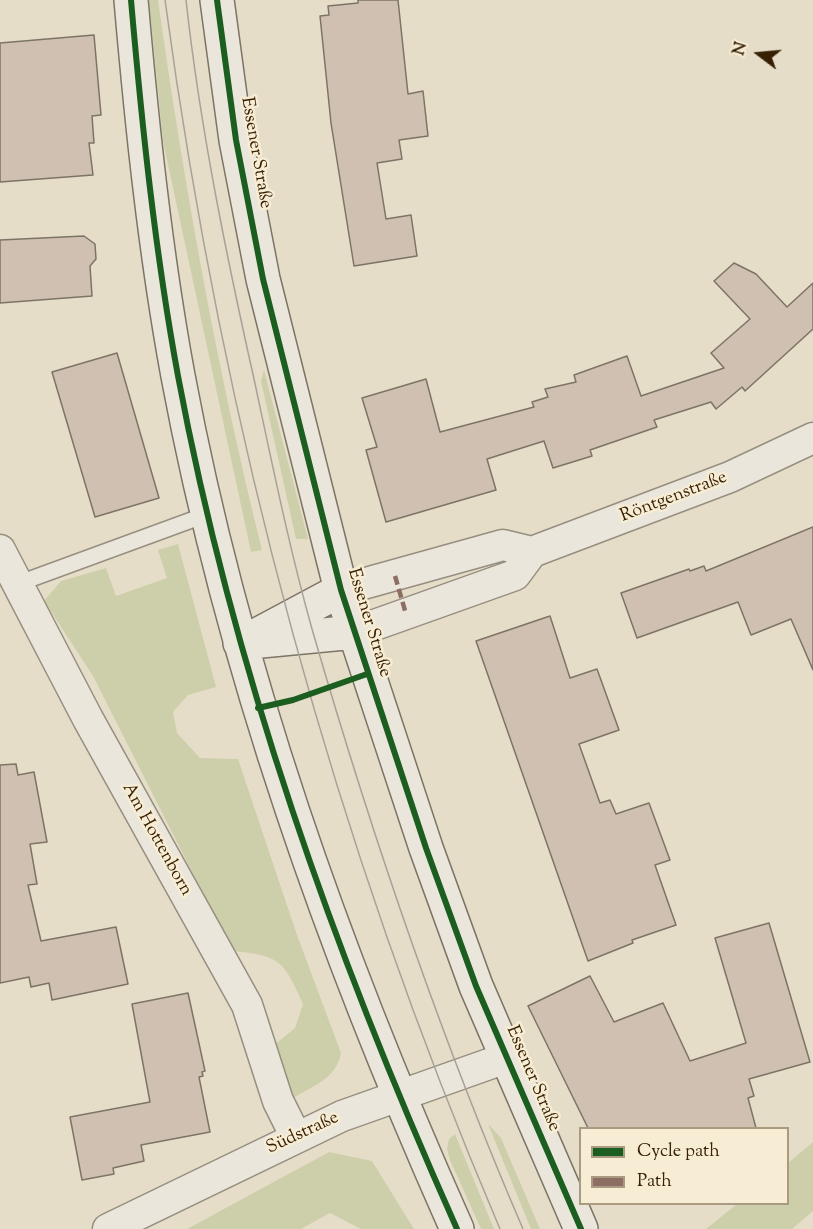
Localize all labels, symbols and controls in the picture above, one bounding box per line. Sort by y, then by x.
north arrow [729,24,789,84]
text: N [728,40,754,58]
street label: Essener Straße [235,96,275,210]
street label: Röntgenstraße [618,468,730,528]
street label: Essener Straße [341,566,395,680]
street label: Am Hottenborn [116,780,196,900]
street label: Essener Straße [500,1023,564,1135]
street label: Südstraße [263,1108,343,1160]
legend [579,1127,789,1205]
text: Cycle path [637,1139,720,1165]
text: Path [637,1169,672,1195]

